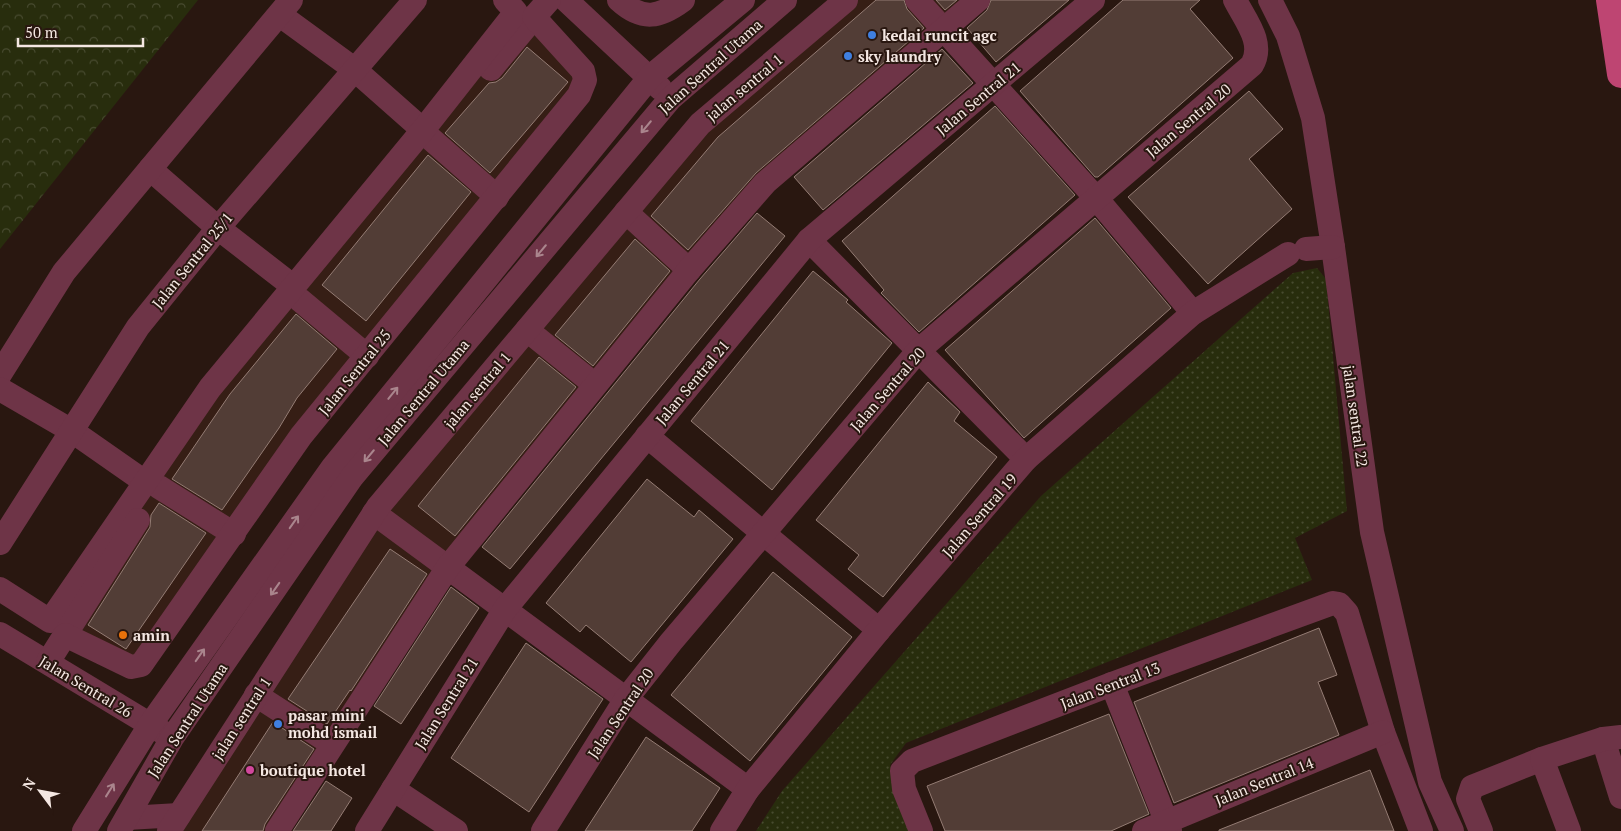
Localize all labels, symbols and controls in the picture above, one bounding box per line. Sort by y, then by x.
street label: Jalan Sentral Utama [654,14,766,118]
scale bar [18,15,142,47]
text: 50 m [25,22,58,42]
place label: kedai runcit agc [882,25,997,45]
marker: kedai runcit agc [866,29,878,41]
place label: sky laundry [858,46,942,66]
street label: jalan sentral 1 [701,49,787,125]
marker: sky laundry [842,50,854,62]
street label: Jalan Sentral 21 [931,57,1025,139]
street label: Jalan Sentral 20 [1141,79,1235,161]
one-way arrow [641,120,652,133]
street label: Jalan Sentral 25/1 [147,208,237,312]
one-way arrow [536,245,547,258]
street label: Jalan Sentral 25 [313,325,395,419]
street label: Jalan Sentral Utama [373,334,474,449]
street label: Jalan Sentral 21 [651,335,733,429]
street label: Jalan Sentral 20 [845,343,929,435]
street label: jalan sentral 1 [439,347,515,433]
street label: jalan sentral 22 [1339,364,1373,468]
one-way arrow [388,387,399,400]
one-way arrow [364,450,375,463]
street label: Jalan Sentral 19 [937,469,1021,561]
one-way arrow [289,515,299,529]
one-way arrow [270,581,280,595]
place label: amin [133,625,170,645]
marker: amin [117,629,129,641]
one-way arrow [195,648,205,662]
street label: Jalan Sentral 26 [36,650,136,722]
street label: Jalan Sentral 21 [410,653,482,753]
street label: Jalan Sentral 13 [1057,657,1163,713]
street label: Jalan Sentral Utama [142,659,232,781]
street label: Jalan Sentral 20 [582,664,658,762]
street label: jalan sentral 1 [207,673,275,763]
place label: pasar mini mohd ismail [288,705,377,742]
marker: pasar mini mohd ismail [272,718,284,730]
street label: Jalan Sentral 14 [1212,752,1316,810]
place label: boutique hotel [259,760,366,780]
marker: boutique hotel [244,764,256,776]
north arrow [15,766,65,816]
text: N [18,774,40,793]
one-way arrow [105,783,115,797]

